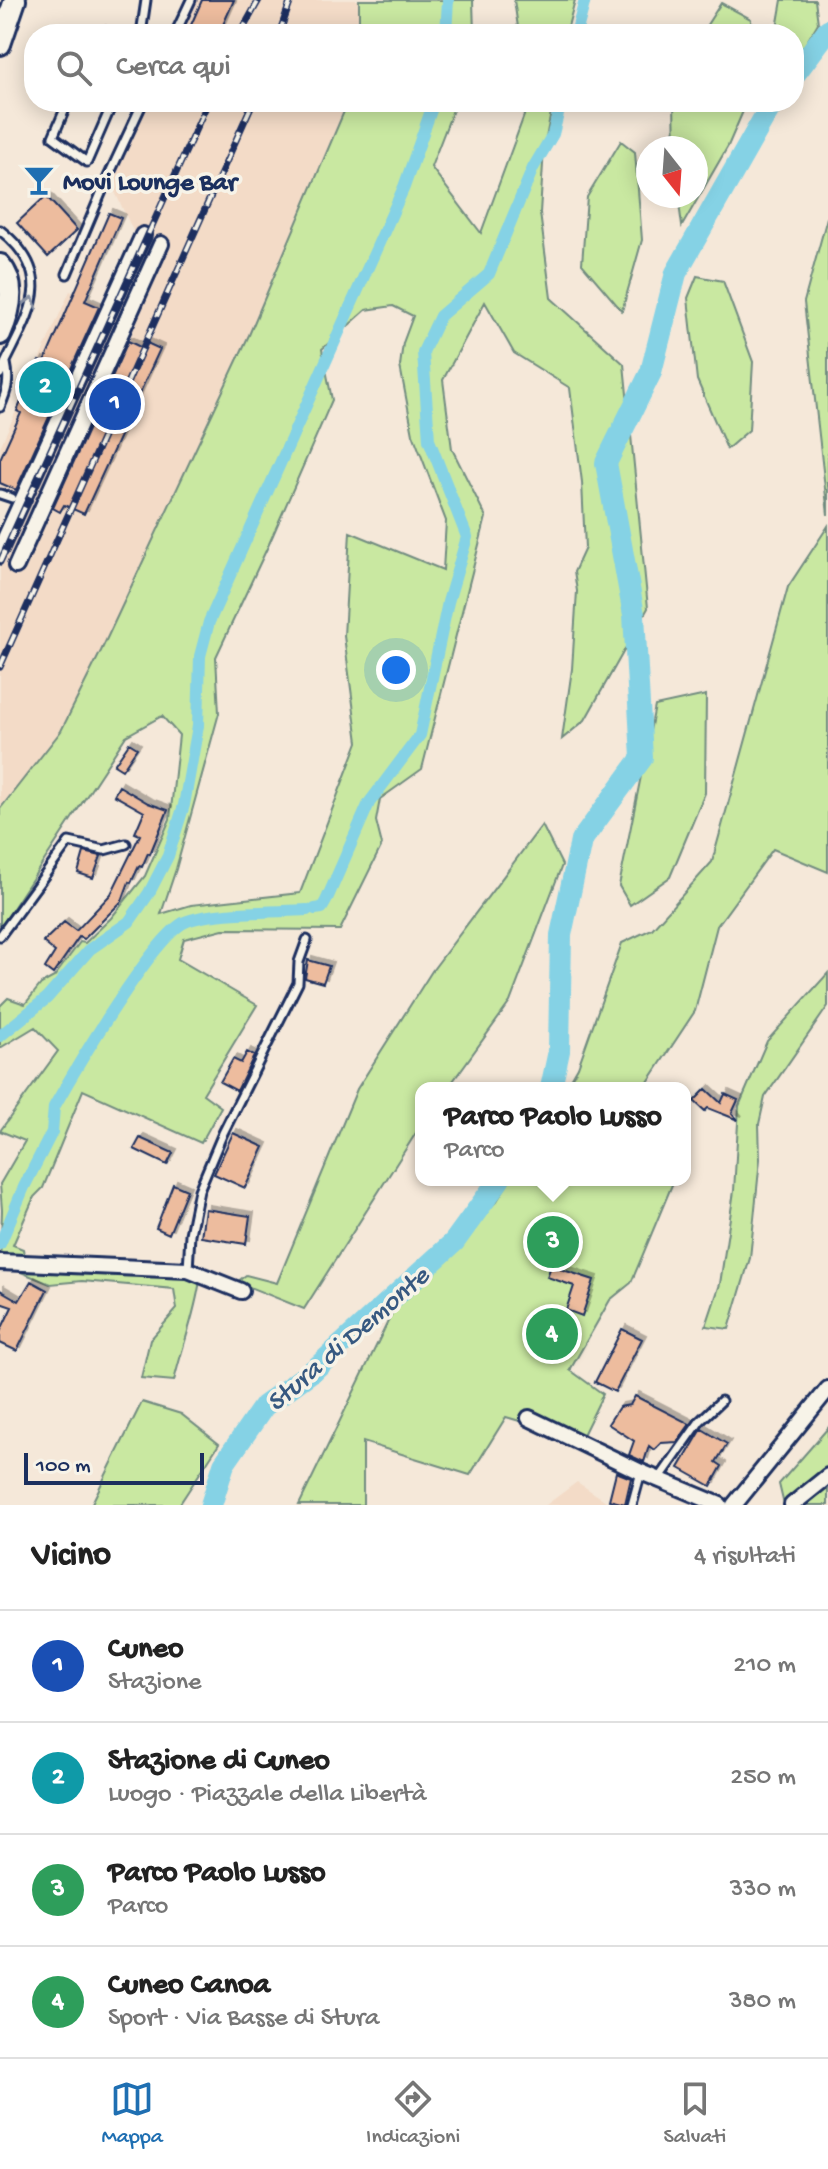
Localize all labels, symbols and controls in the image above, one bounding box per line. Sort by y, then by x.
search box [24,24,804,112]
icon: search [52,46,96,90]
text: Cerca qui [116,51,231,86]
north arrow [636,136,708,208]
bar icon: Movi Lounge Bar [22,163,56,197]
place label: Movi Lounge Bar [63,169,239,200]
one-way arrow [21,296,37,310]
pin: 2 [19,357,71,417]
pin: 1 [89,374,141,434]
your location [376,650,416,690]
popup [415,1082,691,1186]
text: Parco Paolo Lusso [444,1101,662,1136]
text: Parco [444,1136,505,1167]
pin: 3 [527,1212,579,1272]
water label: Stura di Demonte [261,1260,438,1420]
pin: 4 [526,1304,578,1364]
scale bar [24,1449,204,1485]
text: 100 m [36,1454,91,1480]
text: Vicino [32,1537,111,1577]
text: 4 risultati [694,1542,796,1573]
text: Cuneo [108,1633,184,1668]
text: 1 [53,1651,63,1682]
text: 210 m [733,1651,796,1682]
text: Stazione [108,1668,201,1699]
text: Stazione di Cuneo [108,1745,330,1780]
text: 2 [52,1763,64,1794]
text: 250 m [730,1763,796,1794]
text: Luogo · Piazzale della Libertà [108,1780,426,1811]
text: Parco Paolo Lusso [108,1857,326,1892]
text: 3 [51,1875,65,1906]
text: 330 m [730,1875,796,1906]
text: Parco [108,1892,168,1923]
text: Cuneo Canoa [108,1969,270,2004]
text: 4 [52,1987,64,2018]
text: 380 m [729,1987,796,2018]
text: Sport · Via Basse di Stura [108,2004,379,2035]
tab: Mappa [102,2077,163,2151]
tab: Indicazioni [366,2077,460,2151]
tab: Salvati [663,2077,726,2151]

